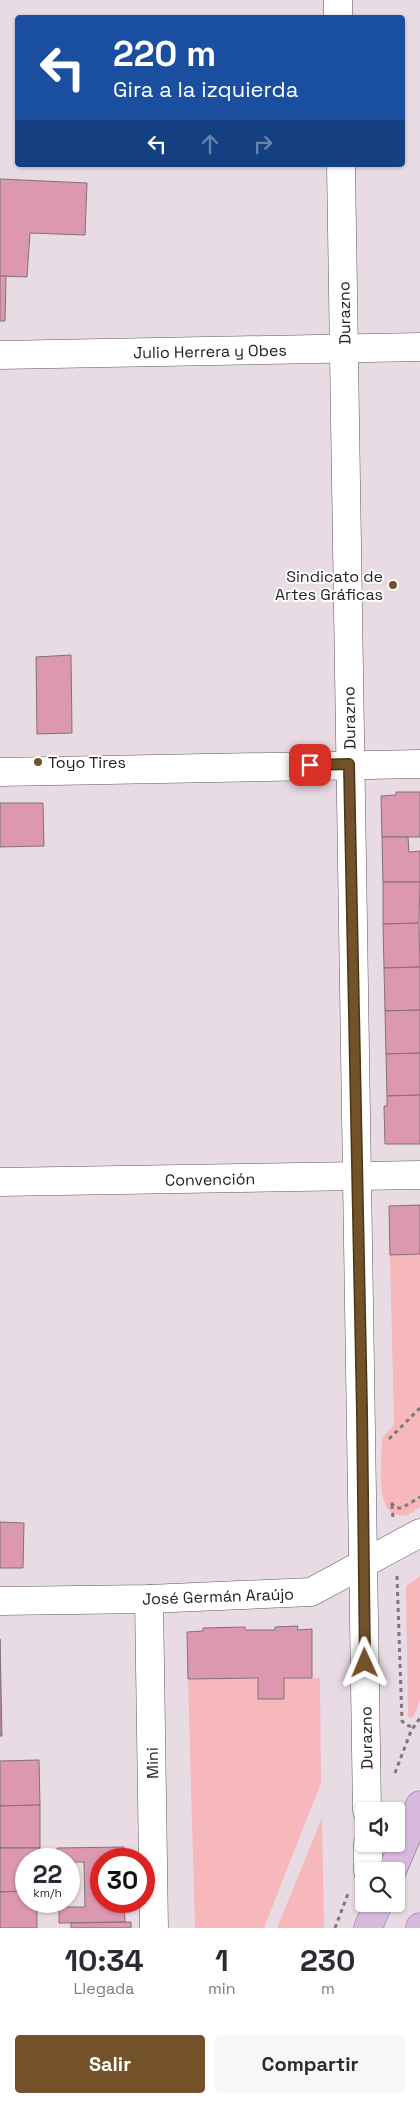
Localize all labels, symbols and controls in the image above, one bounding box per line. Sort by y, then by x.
text: 220 m [113,32,216,76]
icon: left [30,35,95,100]
text: Gira a la izquierda [113,75,298,103]
icon: left [143,130,171,158]
icon: ahead [196,130,224,158]
icon: right [249,130,277,158]
street label: Durazno [333,281,356,345]
street label: Julio Herrera y Obes [133,340,287,363]
place label: Sindicato de Artes Gráficas [275,566,383,605]
marker: Sindicato de Artes Gráficas [387,579,399,591]
street label: Durazno [338,686,361,750]
pin [289,744,331,786]
icon: arrive [296,751,324,779]
place label: Toyo Tires [48,752,126,773]
marker: Toyo Tires [32,756,44,768]
street label: Convención [165,1168,255,1191]
street label: José Germán Araújo [142,1583,294,1610]
position arrow [338,1636,390,1688]
street label: Durazno [355,1706,378,1770]
street label: Mini [142,1747,163,1779]
map controls [355,1802,405,1912]
button: sound [355,1802,405,1852]
speed limit sign: 30 [90,1848,155,1913]
text: 22 [33,1858,62,1890]
button: search [355,1862,405,1912]
text: km/h [33,1885,62,1901]
text: 10:34 [64,1941,144,1980]
text: 1 [215,1941,229,1980]
text: 230 [300,1941,356,1980]
text: Llegada [74,1978,135,1999]
text: min [208,1978,236,1999]
text: m [321,1978,335,1999]
button: Salir [15,2035,205,2093]
button: Compartir [215,2035,405,2093]

